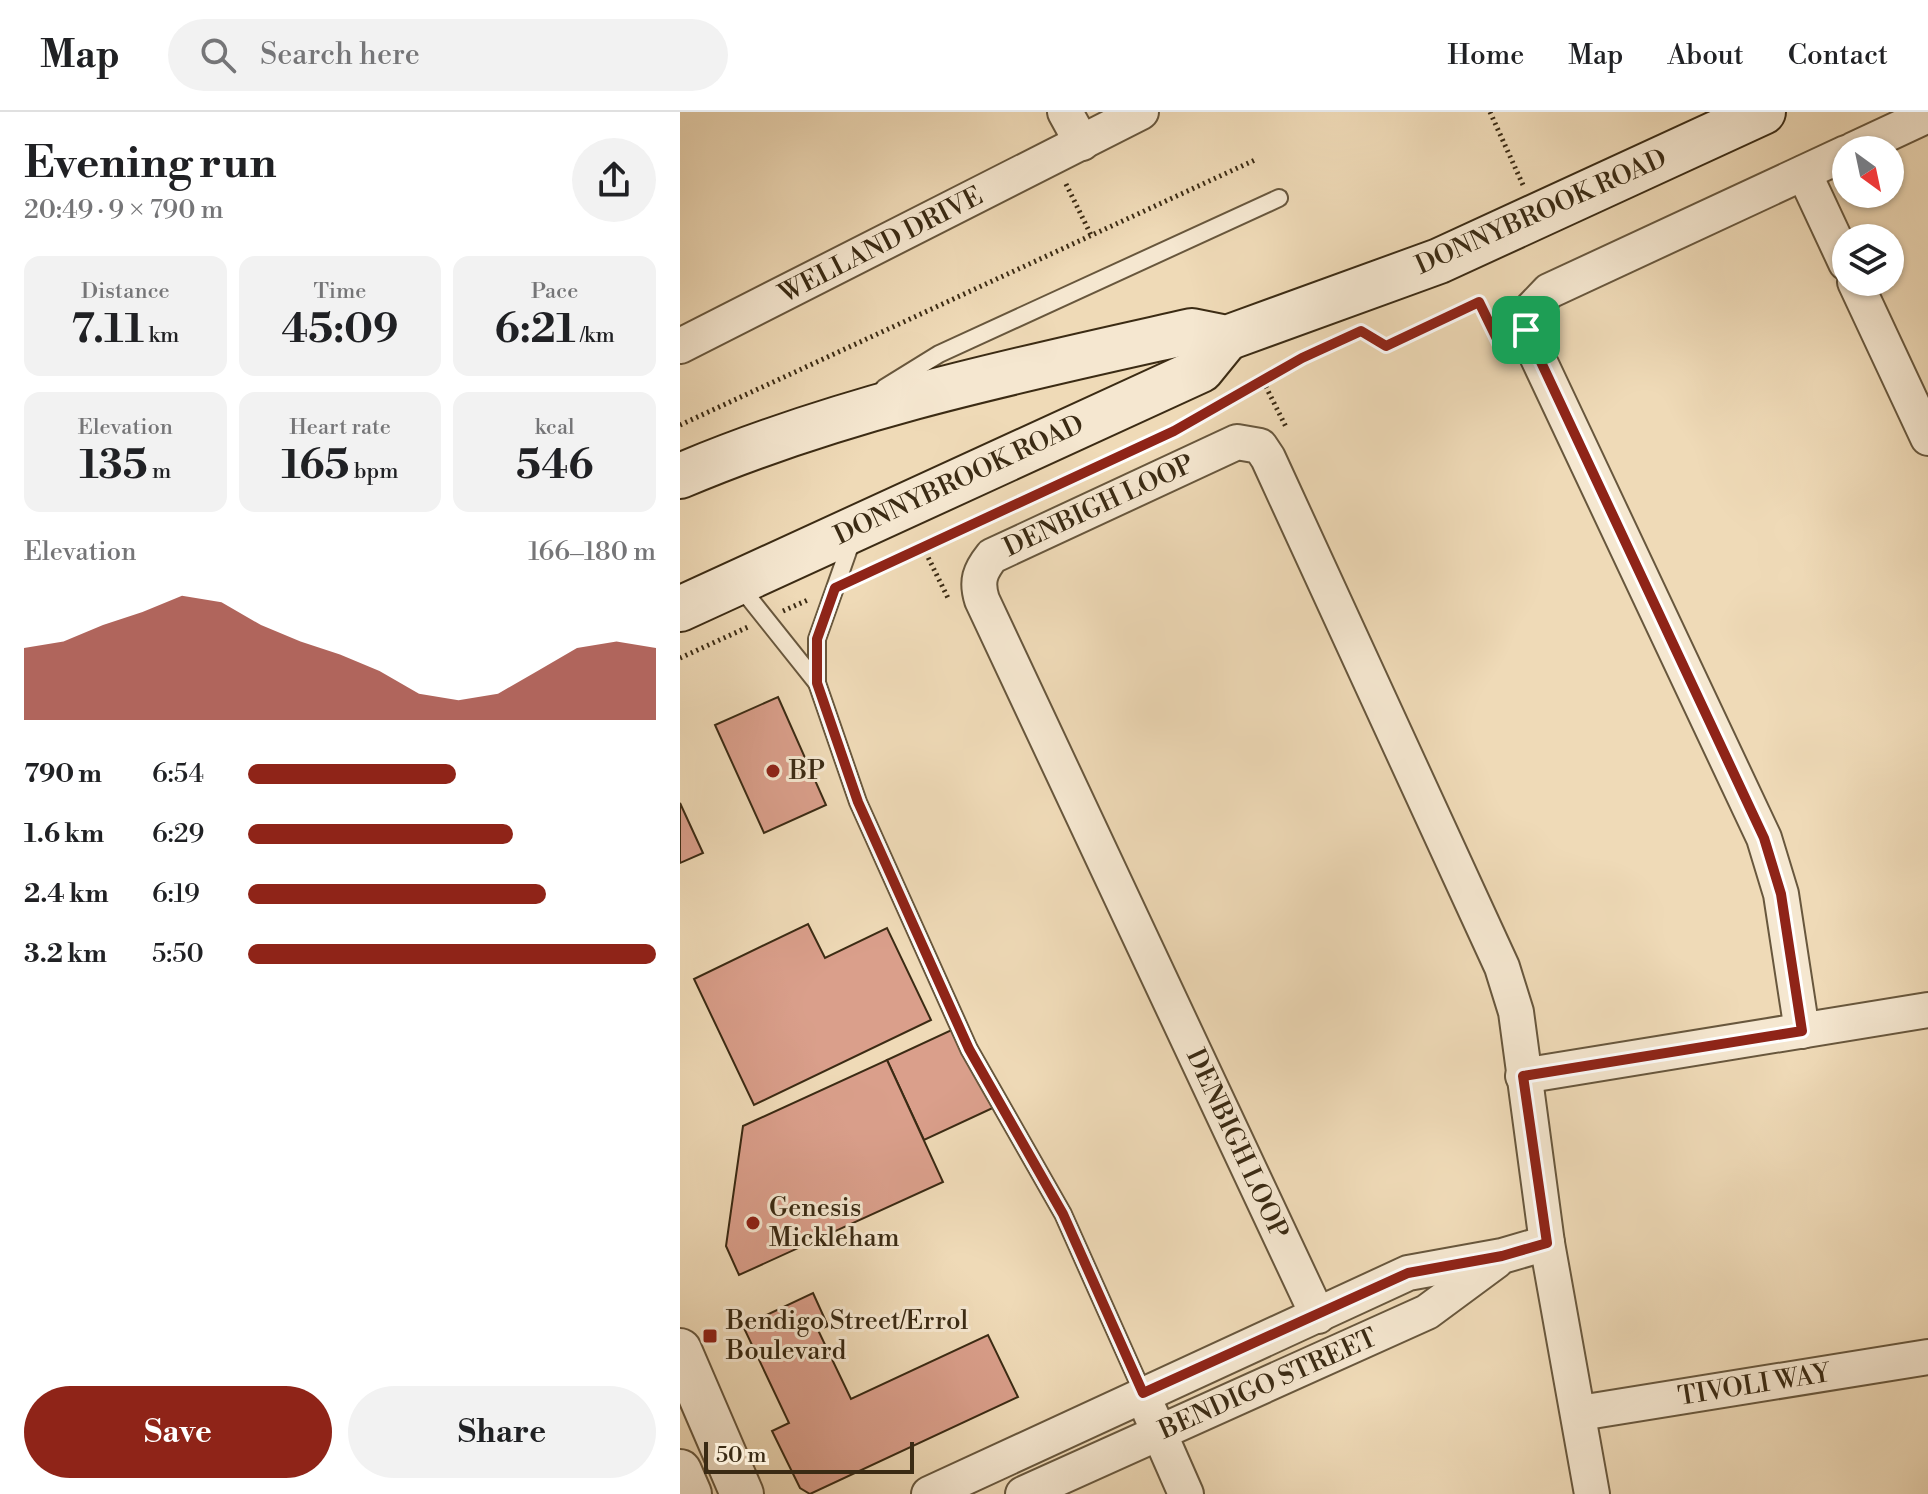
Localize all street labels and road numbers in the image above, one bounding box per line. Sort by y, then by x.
street label: DONNYBROOK ROAD [1410,142,1672,282]
street label: WELLAND DRIVE [773,180,988,311]
street label: DONNYBROOK ROAD [829,408,1089,552]
street label: DENBIGH LOOP [999,448,1199,564]
street label: DENBIGH LOOP [1179,1044,1295,1244]
street label: BENDIGO STREET [1153,1322,1382,1447]
street label: TIVOLI WAY [1676,1357,1834,1413]

